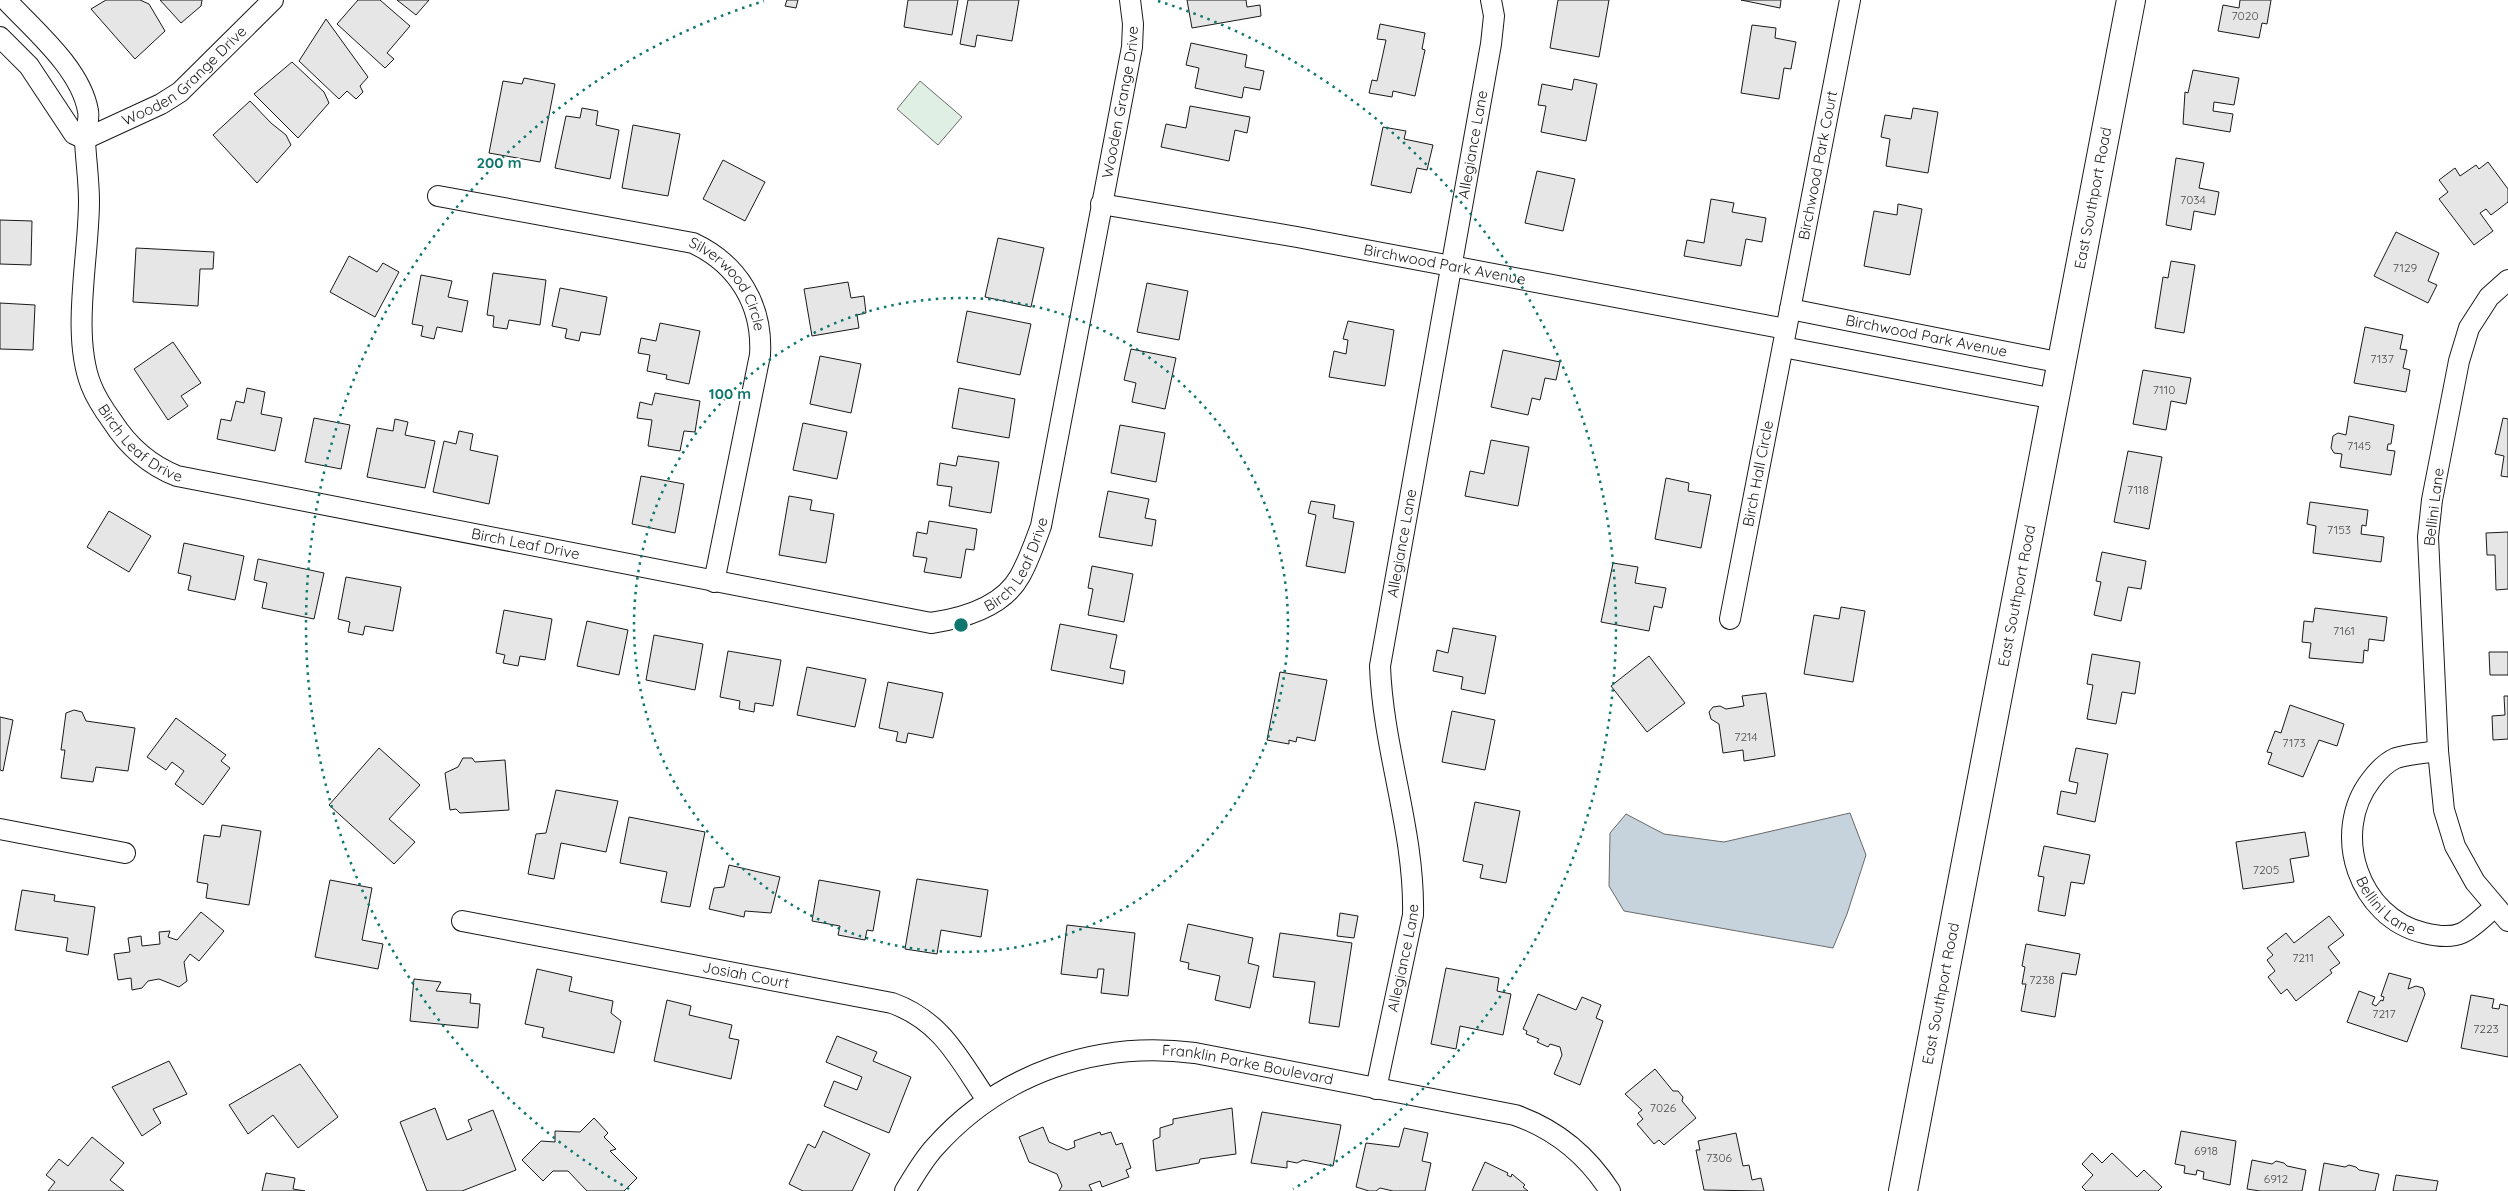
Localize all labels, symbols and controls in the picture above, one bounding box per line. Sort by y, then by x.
house number: 7020 [2231,8,2259,23]
street label: Wooden Grange Drive [119,22,250,130]
street label: Wooden Grange Drive [1097,26,1142,180]
street label: Allegiance Lane [1454,89,1492,200]
street label: Birchwood Park Court [1794,89,1841,242]
street label: East Southport Road [2070,125,2115,270]
text: 200 m [477,153,522,172]
house number: 7034 [2180,192,2206,207]
street label: Silverwood Circle [686,232,769,332]
street label: Birchwood Park Avenue [1362,240,1527,289]
house number: 7129 [2393,260,2418,275]
street label: Birchwood Park Avenue [1844,310,2009,361]
house number: 7137 [2370,351,2394,366]
house number: 7110 [2153,382,2175,397]
text: 100 m [709,384,751,403]
street label: Birch Leaf Drive [94,400,184,486]
street label: Birch Hall Circle [1738,419,1777,528]
house number: 7145 [2347,438,2371,453]
street label: Bellini Lane [2419,467,2448,547]
house number: 7118 [2127,482,2149,497]
street label: Allegiance Lane [1382,488,1420,599]
street label: Birch Leaf Drive [981,516,1051,615]
house number: 7153 [2327,522,2351,537]
street label: East Southport Road [1994,523,2039,668]
street label: Birch Leaf Drive [470,524,581,563]
centre of rings [952,616,970,634]
house number: 7161 [2333,623,2355,638]
house number: 7214 [1734,729,1758,744]
house number: 7173 [2282,735,2306,750]
house number: 7205 [2253,862,2279,877]
street label: Bellini Lane [2352,873,2419,939]
street label: Allegiance Lane [1383,904,1422,1014]
street label: East Southport Road [1917,921,1963,1066]
house number: 7211 [2292,950,2314,965]
street label: Josiah Court [701,957,791,992]
house number: 7238 [2029,972,2055,987]
house number: 7217 [2372,1006,2396,1021]
house number: 7223 [2473,1021,2499,1036]
street label: Franklin Parke Boulevard [1162,1040,1335,1089]
house number: 7026 [1650,1100,1677,1115]
house number: 6918 [2194,1143,2218,1158]
house number: 7306 [1706,1150,1733,1165]
house number: 6912 [2264,1171,2289,1186]

